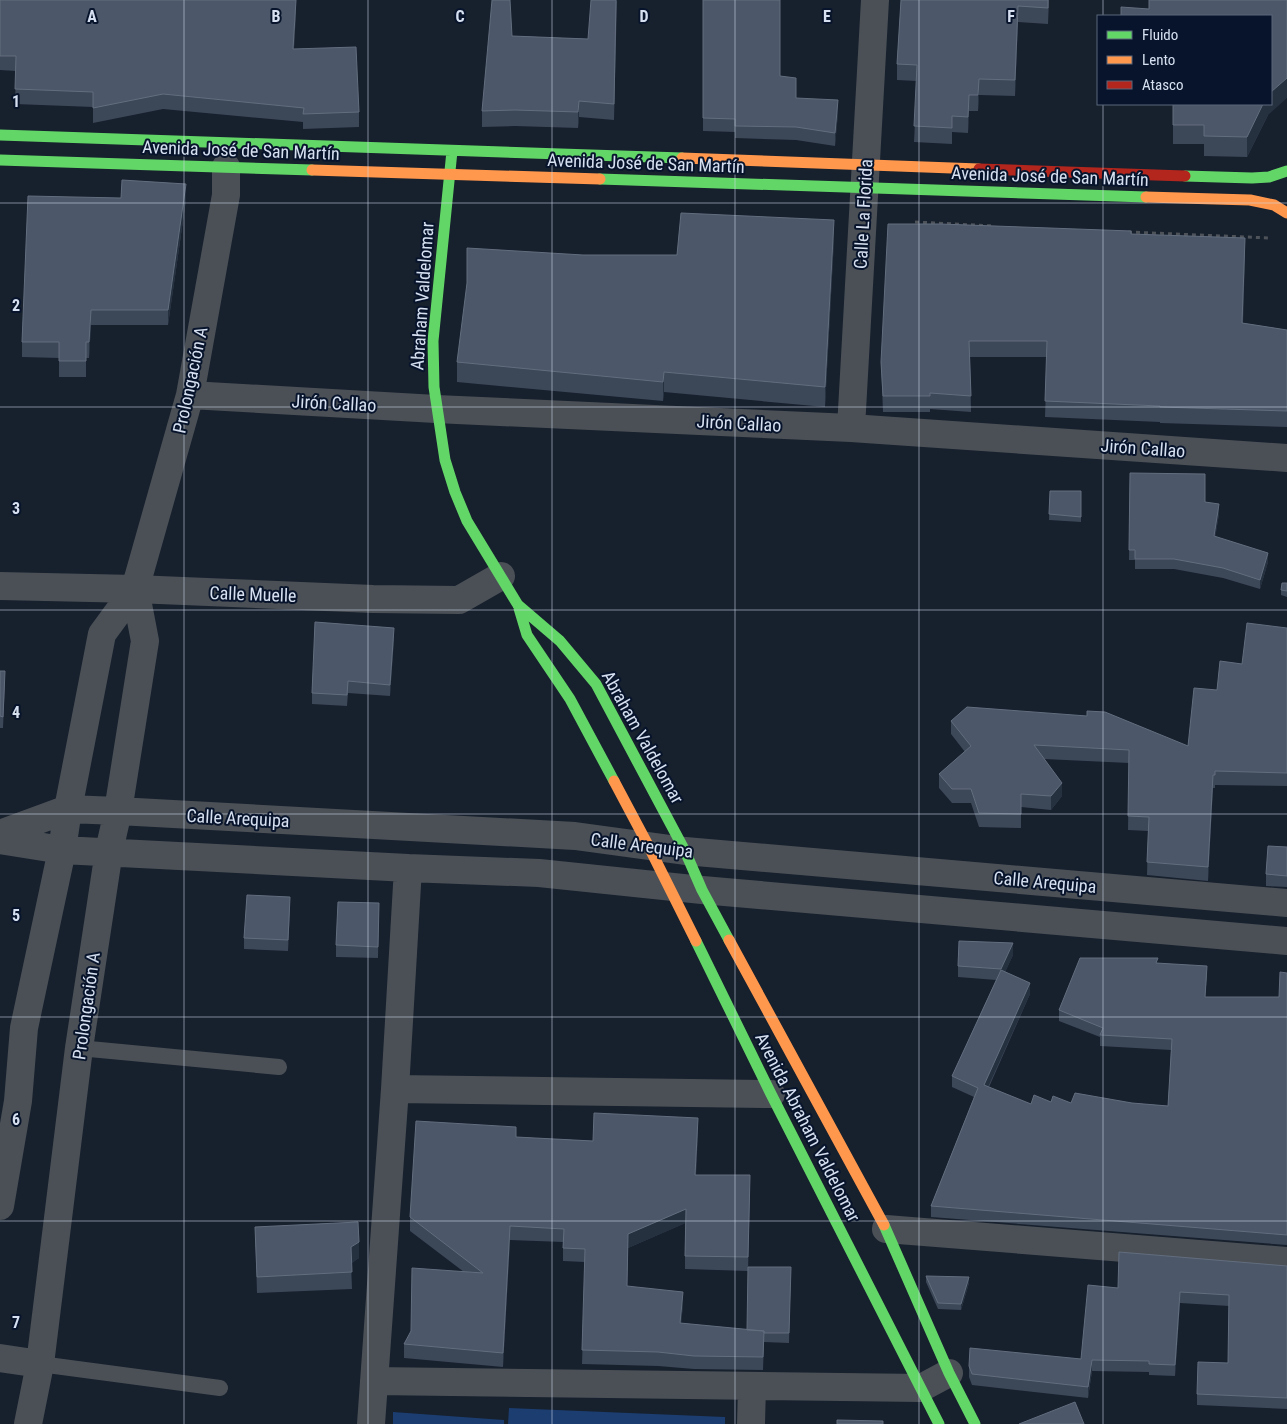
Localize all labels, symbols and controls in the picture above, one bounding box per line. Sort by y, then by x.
text: A [87,7,97,26]
text: B [272,7,281,26]
text: C [455,7,465,26]
text: D [639,7,649,26]
text: E [823,7,831,26]
text: F [1007,7,1015,26]
legend [1097,15,1272,105]
text: Fluido [1142,26,1178,44]
text: Lento [1142,51,1175,69]
text: Atasco [1142,76,1183,94]
text: 1 [12,92,20,111]
street label: Avenida José de San Martín [142,136,340,164]
street label: Avenida José de San Martín [547,149,745,177]
street label: Calle La Florida [850,159,876,269]
street label: Avenida José de San Martín [951,162,1149,190]
street label: Abraham Valdelomar [406,221,438,371]
text: 2 [12,296,20,315]
street label: Prolongación A [168,324,212,435]
street label: Jirón Callao [291,390,377,416]
street label: Jirón Callao [696,410,782,436]
street label: Jirón Callao [1100,435,1186,461]
text: 3 [12,499,20,518]
street label: Calle Muelle [209,582,297,606]
street label: Abraham Valdelomar [598,667,688,808]
text: 4 [12,703,20,722]
street label: Calle Arequipa [186,805,290,831]
street label: Calle Arequipa [590,828,694,862]
street label: Calle Arequipa [993,867,1097,897]
text: 5 [12,906,20,925]
street label: Prolongación A [68,950,104,1061]
street label: Avenida Abraham Valdelomar [751,1029,865,1225]
text: 6 [12,1110,20,1129]
text: 7 [12,1313,20,1332]

